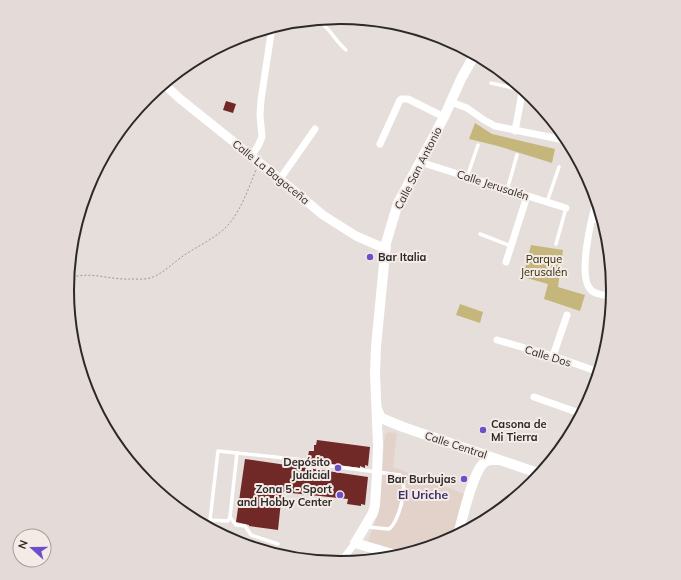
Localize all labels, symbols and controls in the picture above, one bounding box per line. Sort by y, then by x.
street label: Calle San Antonio [391,124,445,212]
street label: Calle La Bagaceña [230,137,312,207]
street label: Calle Jerusalén [455,167,531,203]
place label: Bar Italia [378,250,427,264]
marker: Bar Italia [365,252,375,262]
park label: Parque Jerusalén [520,252,568,279]
street label: Calle Dos [523,342,573,370]
place label: Casona de Mi Tierra [491,417,547,444]
marker: Casona de Mi Tierra [478,425,488,435]
street label: Calle Central [423,428,489,462]
place label: Depósito Judicial [283,455,330,482]
marker: Depósito Judicial [333,463,343,473]
place label: Bar Burbujas [387,472,456,486]
marker: Bar Burbujas [459,474,469,484]
place label: Zona 5 - Sport and Hobby Center [237,482,333,509]
district label: El Uriche [398,487,448,502]
marker: Zona 5 - Sport and Hobby Center [335,490,345,500]
north arrow [12,528,52,568]
text: N [15,538,31,551]

